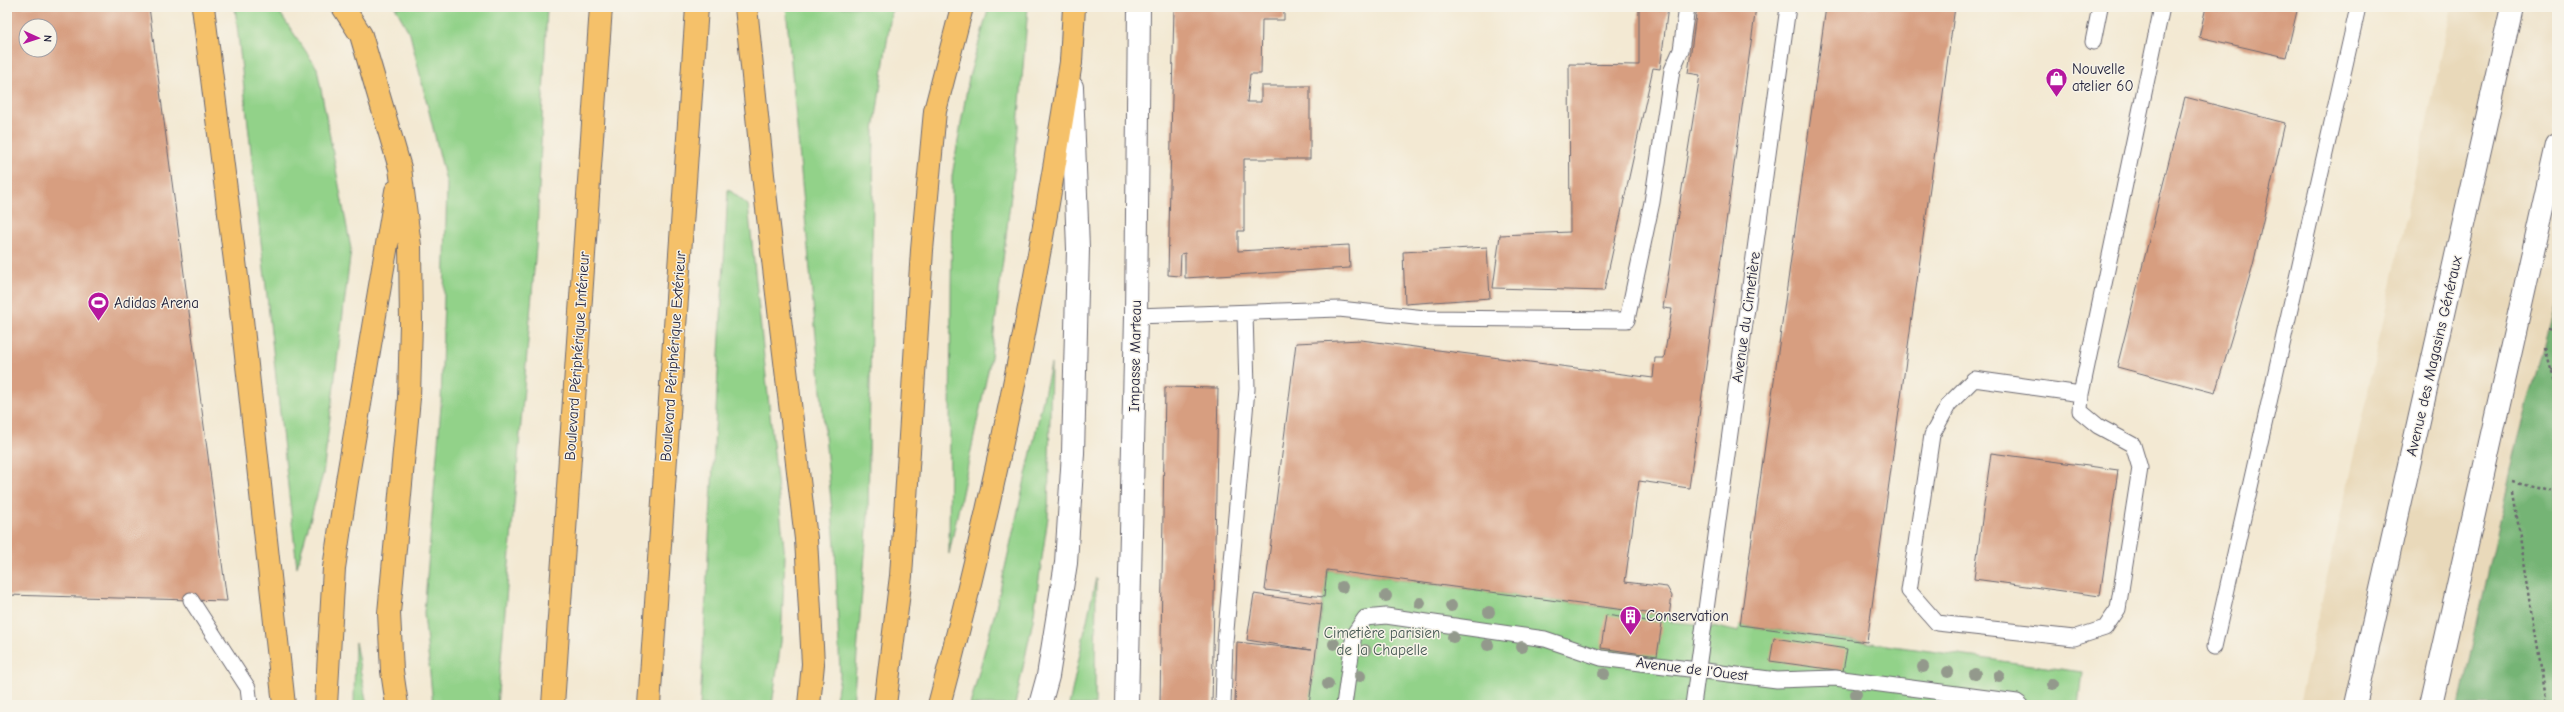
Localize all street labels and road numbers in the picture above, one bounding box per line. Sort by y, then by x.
street label: Boulevard Périphérique Extérieur [657,250,689,462]
street label: Avenue du Cimetière [1728,250,1764,384]
street label: Boulevard Périphérique Intérieur [561,251,593,461]
street label: Avenue des Magasins Généraux [2402,253,2466,458]
street label: Impasse Marteau [1125,300,1145,412]
street label: Avenue de l'Ouest [1635,653,1750,685]

